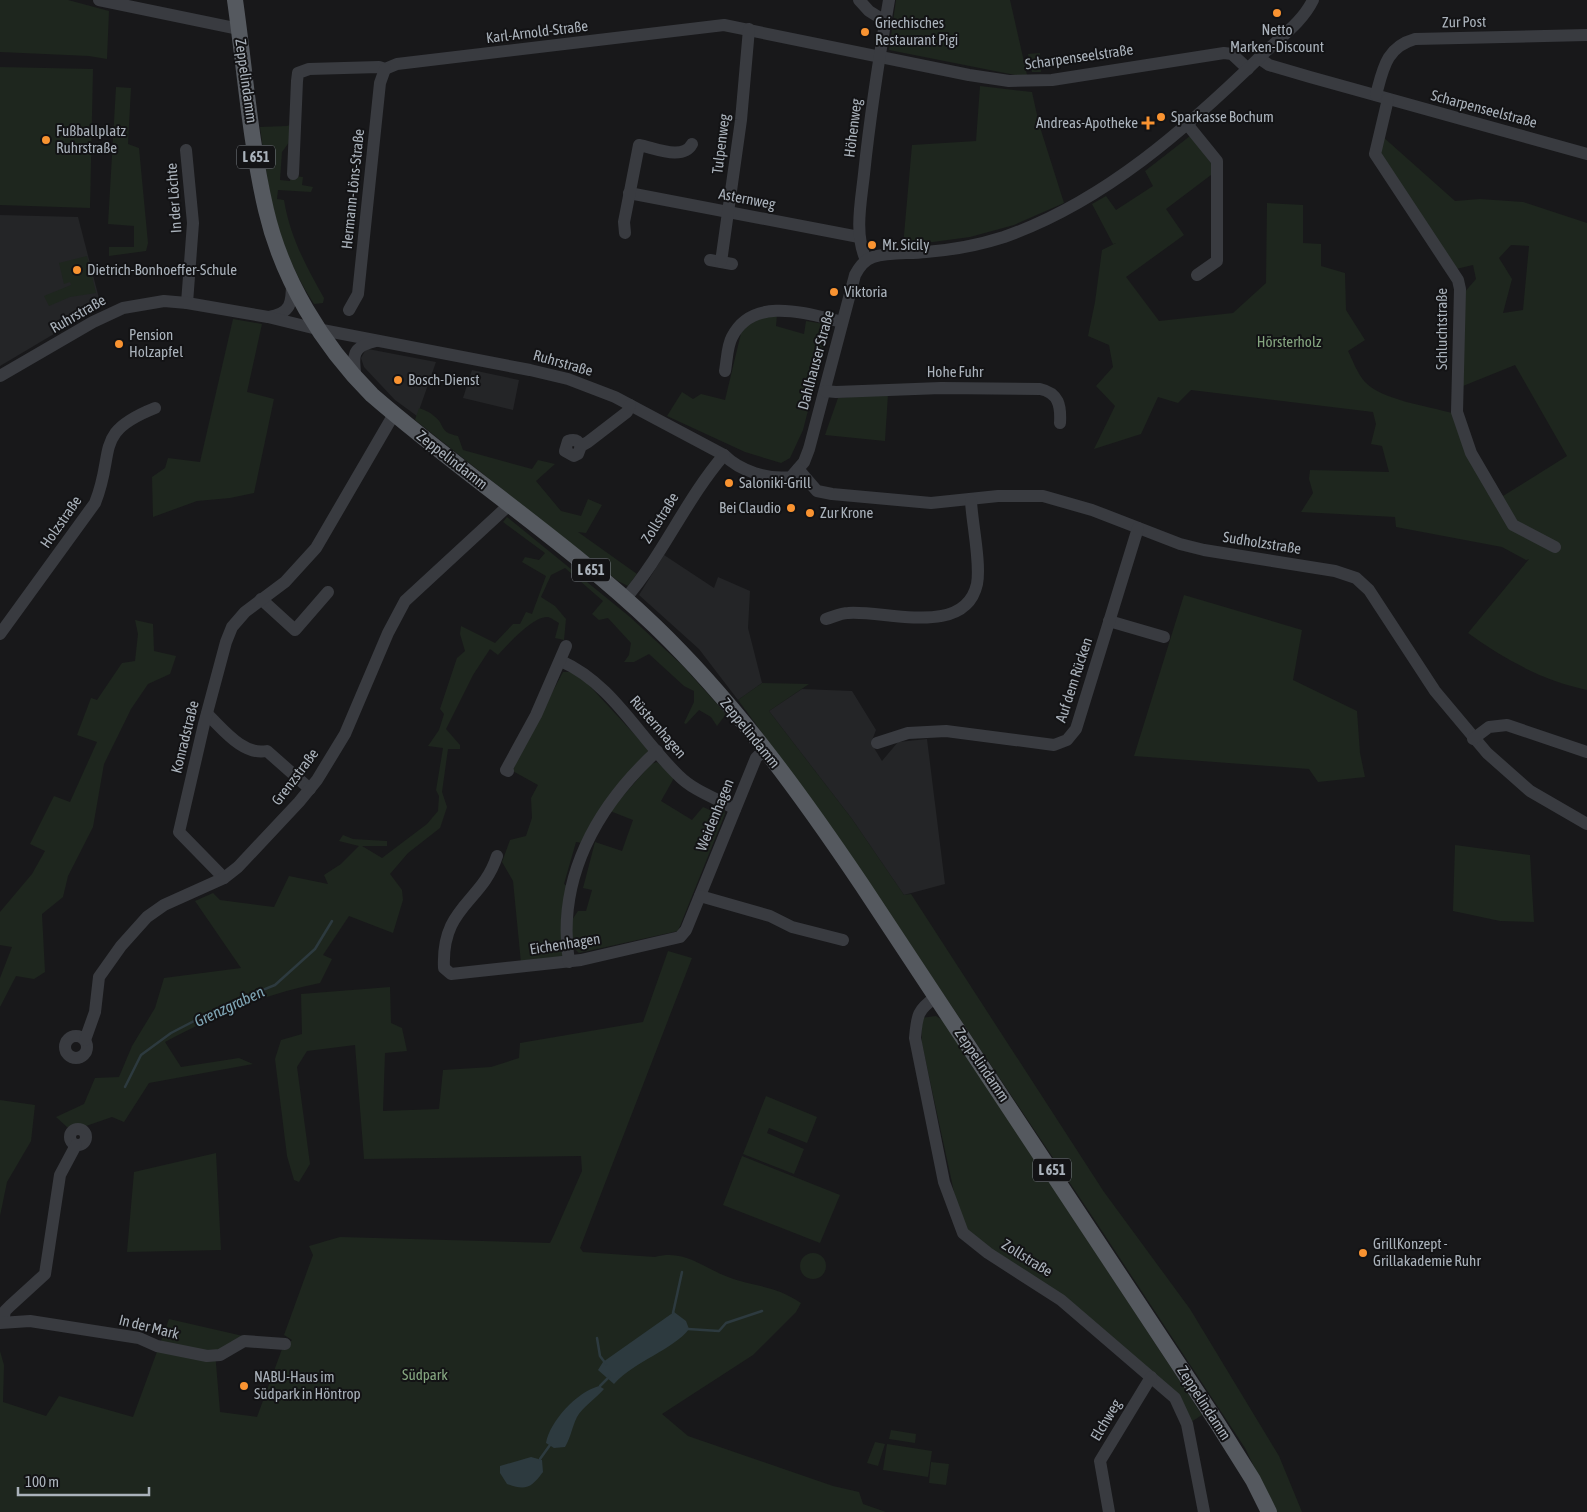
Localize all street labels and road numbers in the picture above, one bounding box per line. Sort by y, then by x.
street label: Zur Post [1442,13,1486,30]
street label: Karl-Arnold-Straße [485,17,589,46]
street label: Zeppelindamm [232,38,261,124]
street label: Scharpenseelstraße [1024,40,1134,73]
street label: Scharpenseelstraße [1429,86,1539,131]
street label: Höhenweg [840,97,865,158]
street label: Tulpenweg [708,112,733,175]
street label: Hermann-Löns-Straße [338,128,367,250]
road number: L 651 [237,146,275,168]
street label: In der Löchte [163,162,184,234]
street label: Asternweg [717,185,777,212]
street label: Schluchtstraße [1433,288,1450,370]
street label: Ruhrstraße [47,291,109,336]
street label: Dahlhauser Straße [794,308,837,411]
street label: Ruhrstraße [531,346,595,379]
street label: Hohe Fuhr [927,363,984,380]
street label: Zeppelindamm [414,427,491,492]
street label: Zollstraße [637,489,682,546]
street label: Holzstraße [37,492,85,551]
street label: Sudholzstraße [1222,528,1303,557]
road number: L 651 [572,558,610,582]
street label: Auf dem Rücken [1052,635,1095,724]
street label: Rüsternhagen [627,692,690,761]
street label: Zeppelindamm [717,694,784,771]
street label: Konradstraße [167,699,202,775]
street label: Grenzstraße [268,745,321,808]
street label: Weidenhagen [692,776,737,853]
street label: Eichenhagen [528,930,601,957]
street label: Zeppelindamm [952,1025,1013,1105]
road number: L 651 [1033,1158,1071,1182]
street label: Zollstraße [999,1235,1056,1280]
street label: In der Mark [117,1311,181,1342]
street label: Zeppelindamm [1174,1362,1235,1443]
street label: Elchweg [1087,1396,1125,1443]

